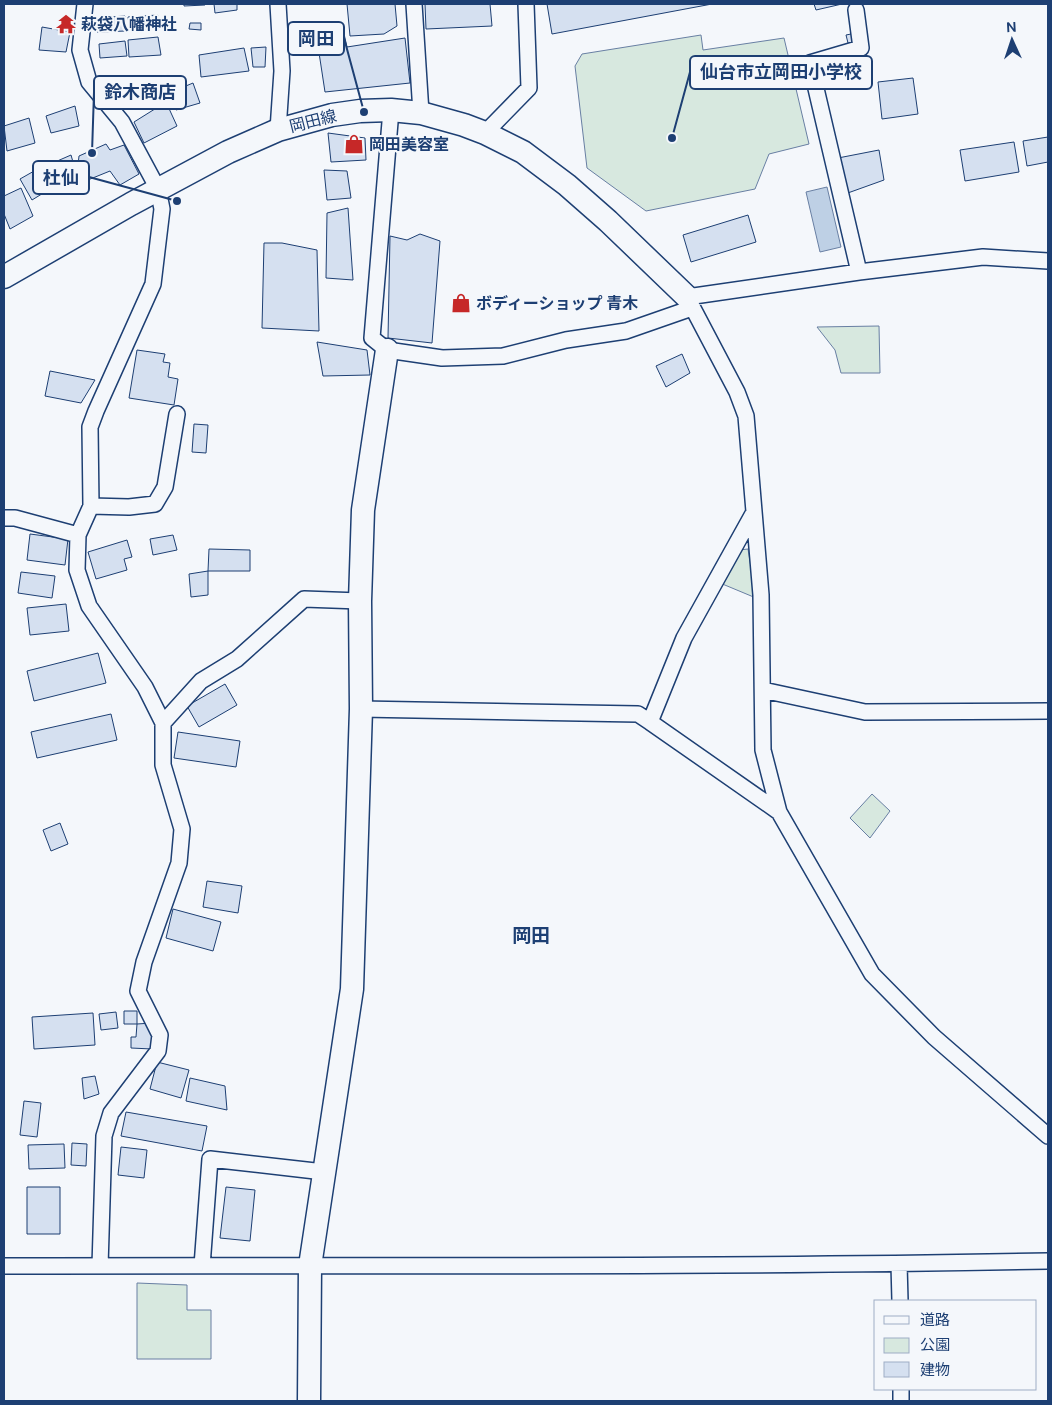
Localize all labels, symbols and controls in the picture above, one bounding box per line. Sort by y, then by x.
temple icon: 萩袋八幡神社 [55,13,77,35]
place label: 萩袋八幡神社 [81,14,177,35]
north arrow [987,15,1037,65]
text: N [1006,18,1017,36]
callout: 岡田 [288,22,344,55]
text: 岡田 [298,27,334,51]
callout: 仙台市立岡田小学校 [690,56,872,89]
text: 仙台市立岡田小学校 [700,60,862,84]
callout: 鈴木商店 [94,76,186,109]
text: 鈴木商店 [104,80,176,104]
street label: 岡田線 [287,105,339,137]
shop icon: 岡田美容室 [343,133,365,155]
place label: 岡田美容室 [369,134,449,155]
callout: 杜仙 [33,161,89,194]
text: 杜仙 [43,166,79,190]
shop icon: ボディーショップ 青木 [450,292,472,314]
place label: ボディーショップ 青木 [476,293,638,314]
district label: 岡田 [512,923,550,948]
legend [874,1300,1037,1390]
text: 道路 [920,1310,950,1330]
text: 公園 [920,1335,950,1355]
text: 建物 [920,1360,950,1380]

